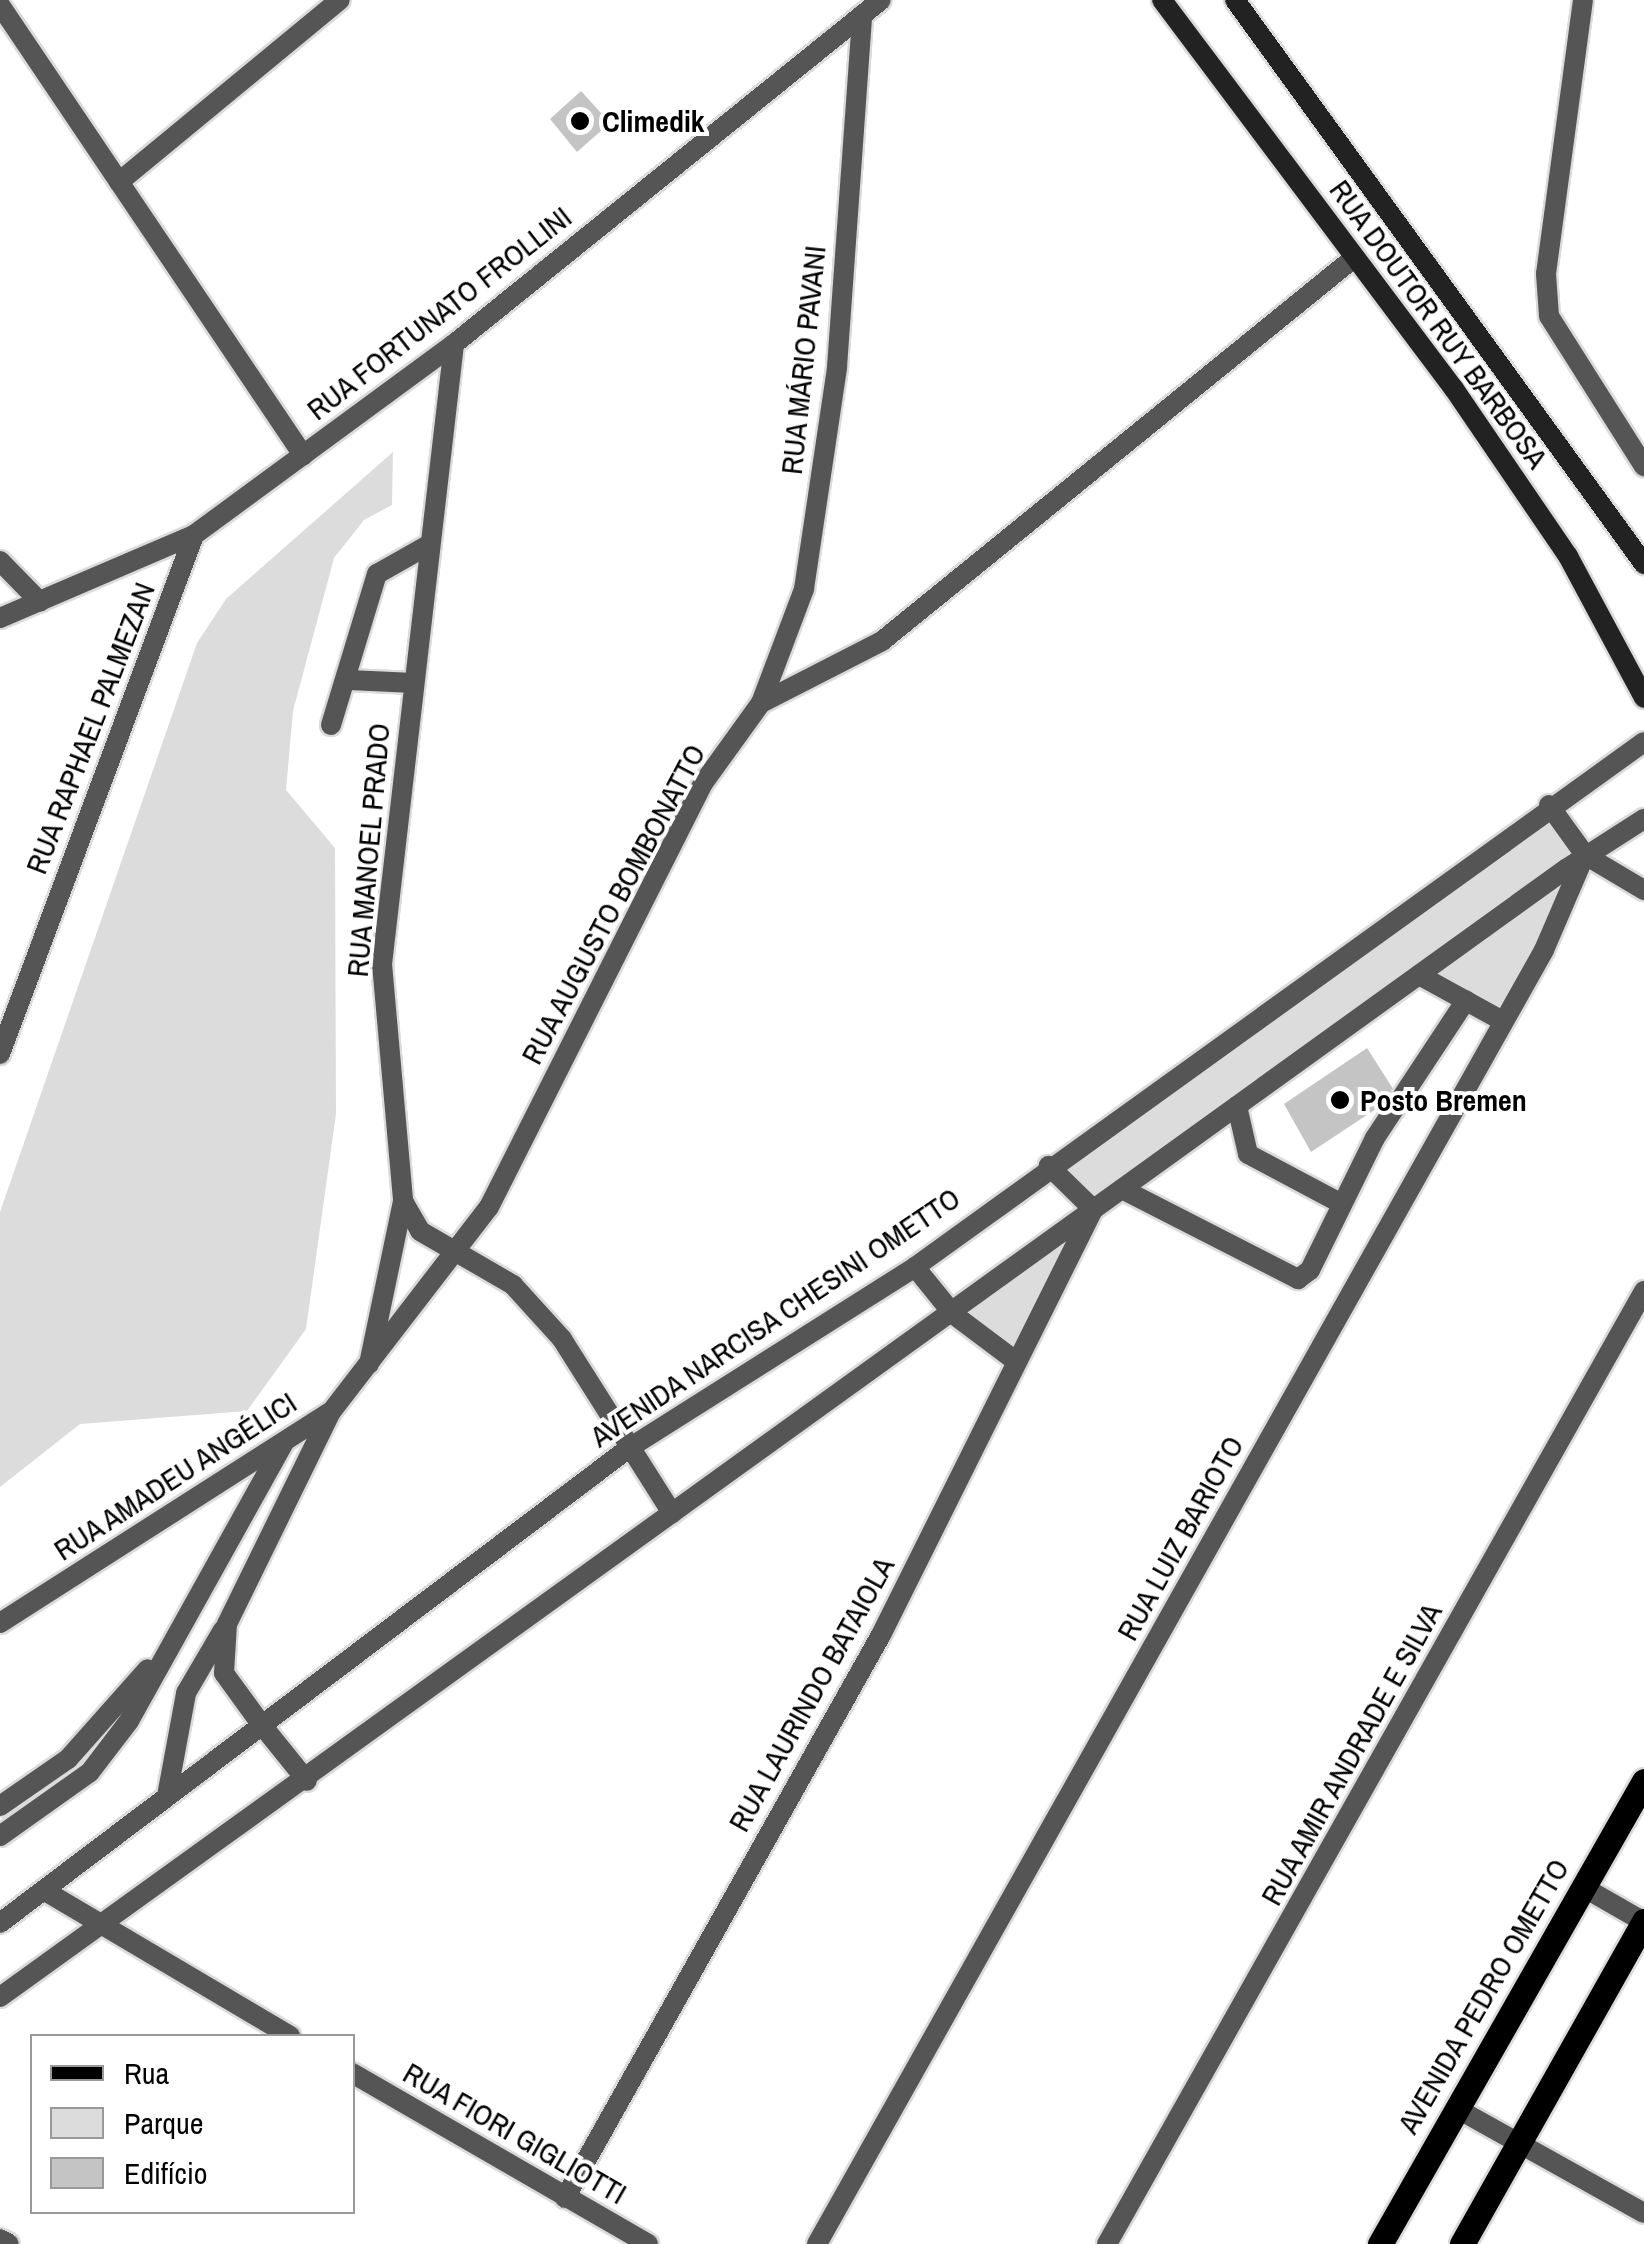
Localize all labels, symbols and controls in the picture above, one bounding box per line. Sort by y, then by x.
place label: Climedik [602,103,705,139]
marker: Climedik [567,108,593,134]
street label: RUA DOUTOR RUY BARBOSA [1322,172,1556,476]
street label: RUA FORTUNATO FROLLINI [299,198,579,428]
street label: RUA MÁRIO PAVANI [773,243,833,477]
street label: RUA RAPHAEL PALMEZAN [17,576,163,880]
street label: RUA MANOEL PRADO [339,720,397,980]
street label: RUA AUGUSTO BOMBONATTO [513,737,713,1071]
place label: Posto Bremen [1360,1082,1527,1118]
marker: Posto Bremen [1329,1089,1351,1111]
street label: AVENIDA NARCISA CHESINI OMETTO [582,1179,968,1455]
street label: RUA AMADEU ANGÉLICI [45,1383,305,1569]
street label: RUA LUIZ BARIOTO [1109,1429,1251,1647]
street label: RUA LAURINDO BATAIOLA [720,1550,902,1838]
street label: RUA AMIR ANDRADE E SILVA [1252,1595,1450,1913]
street label: AVENIDA PEDRO OMETTO [1389,1852,1577,2140]
legend [30,2034,355,2214]
text: Rua [124,2053,169,2093]
street label: RUA FIORI GIGLIOTTI [396,2054,634,2212]
text: Parque [124,2103,203,2143]
text: Edifício [124,2153,207,2193]

